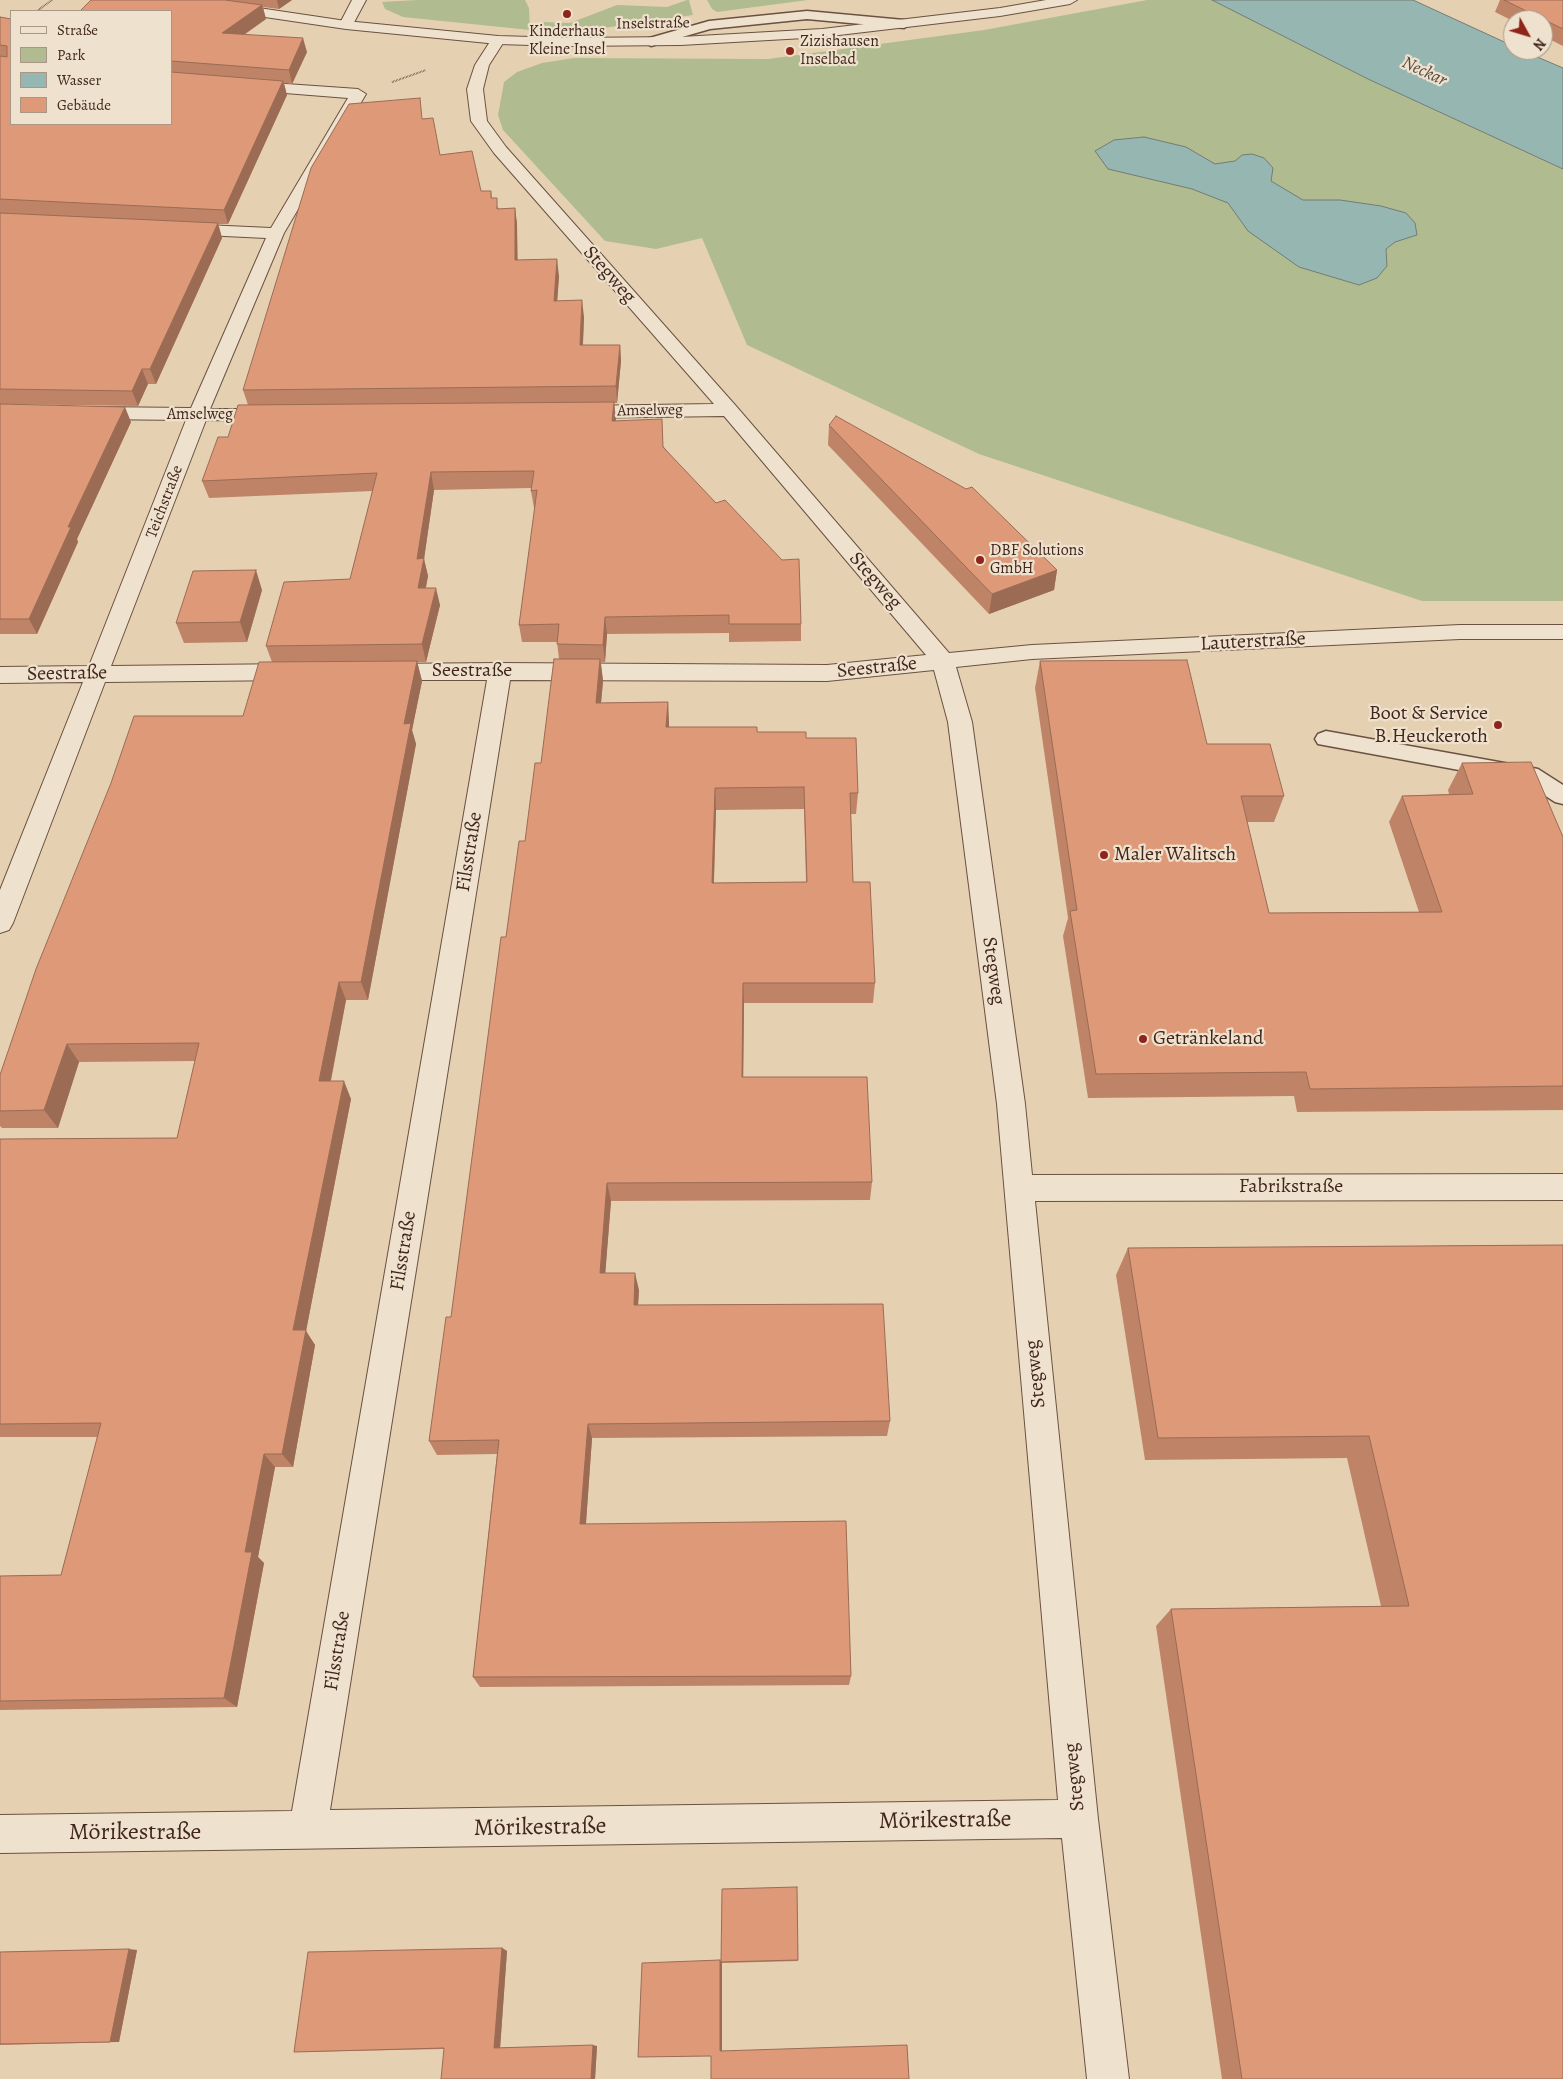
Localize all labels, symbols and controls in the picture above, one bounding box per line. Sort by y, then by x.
marker: Kinderhaus Kleine Insel [561,8,573,20]
legend [10,10,172,125]
north arrow [1503,10,1553,60]
street label: Inselstraße [616,14,690,34]
text: Straße [57,20,98,40]
place label: Kinderhaus Kleine Insel [529,22,605,60]
place label: Zizishausen Inselbad [800,32,879,70]
text: N [1529,34,1550,54]
text: Park [57,45,85,65]
marker: Zizishausen Inselbad [784,45,796,57]
water label: Neckar [1398,52,1450,92]
text: Wasser [57,70,101,90]
text: Gebäude [57,95,111,115]
street label: Stegweg [577,241,641,309]
street label: Amselweg [617,401,683,421]
street label: Amselweg [167,405,233,425]
street label: Teichstraße [142,463,188,541]
place label: DBF Solutions GmbH [990,541,1084,579]
street label: Stegweg [843,547,907,615]
marker: DBF Solutions GmbH [974,554,986,566]
street label: Lauterstraße [1200,627,1306,657]
street label: Seestraße [836,652,918,684]
street label: Seestraße [432,659,512,683]
street label: Seestraße [27,661,107,687]
place label: Boot & Service B.Heuckeroth [1369,702,1488,749]
marker: Boot & Service B.Heuckeroth [1492,719,1504,731]
street label: Filsstraße [452,810,488,894]
place label: Maler Walitsch [1114,843,1236,867]
marker: Maler Walitsch [1098,849,1110,861]
street label: Stegweg [976,935,1010,1007]
place label: Getränkeland [1153,1027,1264,1051]
marker: Getränkeland [1137,1033,1149,1045]
street label: Fabrikstraße [1239,1175,1343,1199]
street label: Filsstraße [386,1209,422,1293]
street label: Stegweg [1020,1339,1052,1409]
street label: Filsstraße [320,1609,356,1693]
street label: Stegweg [1059,1742,1091,1812]
street label: Mörikestraße [878,1805,1012,1837]
street label: Mörikestraße [473,1812,607,1844]
street label: Mörikestraße [69,1819,201,1847]

